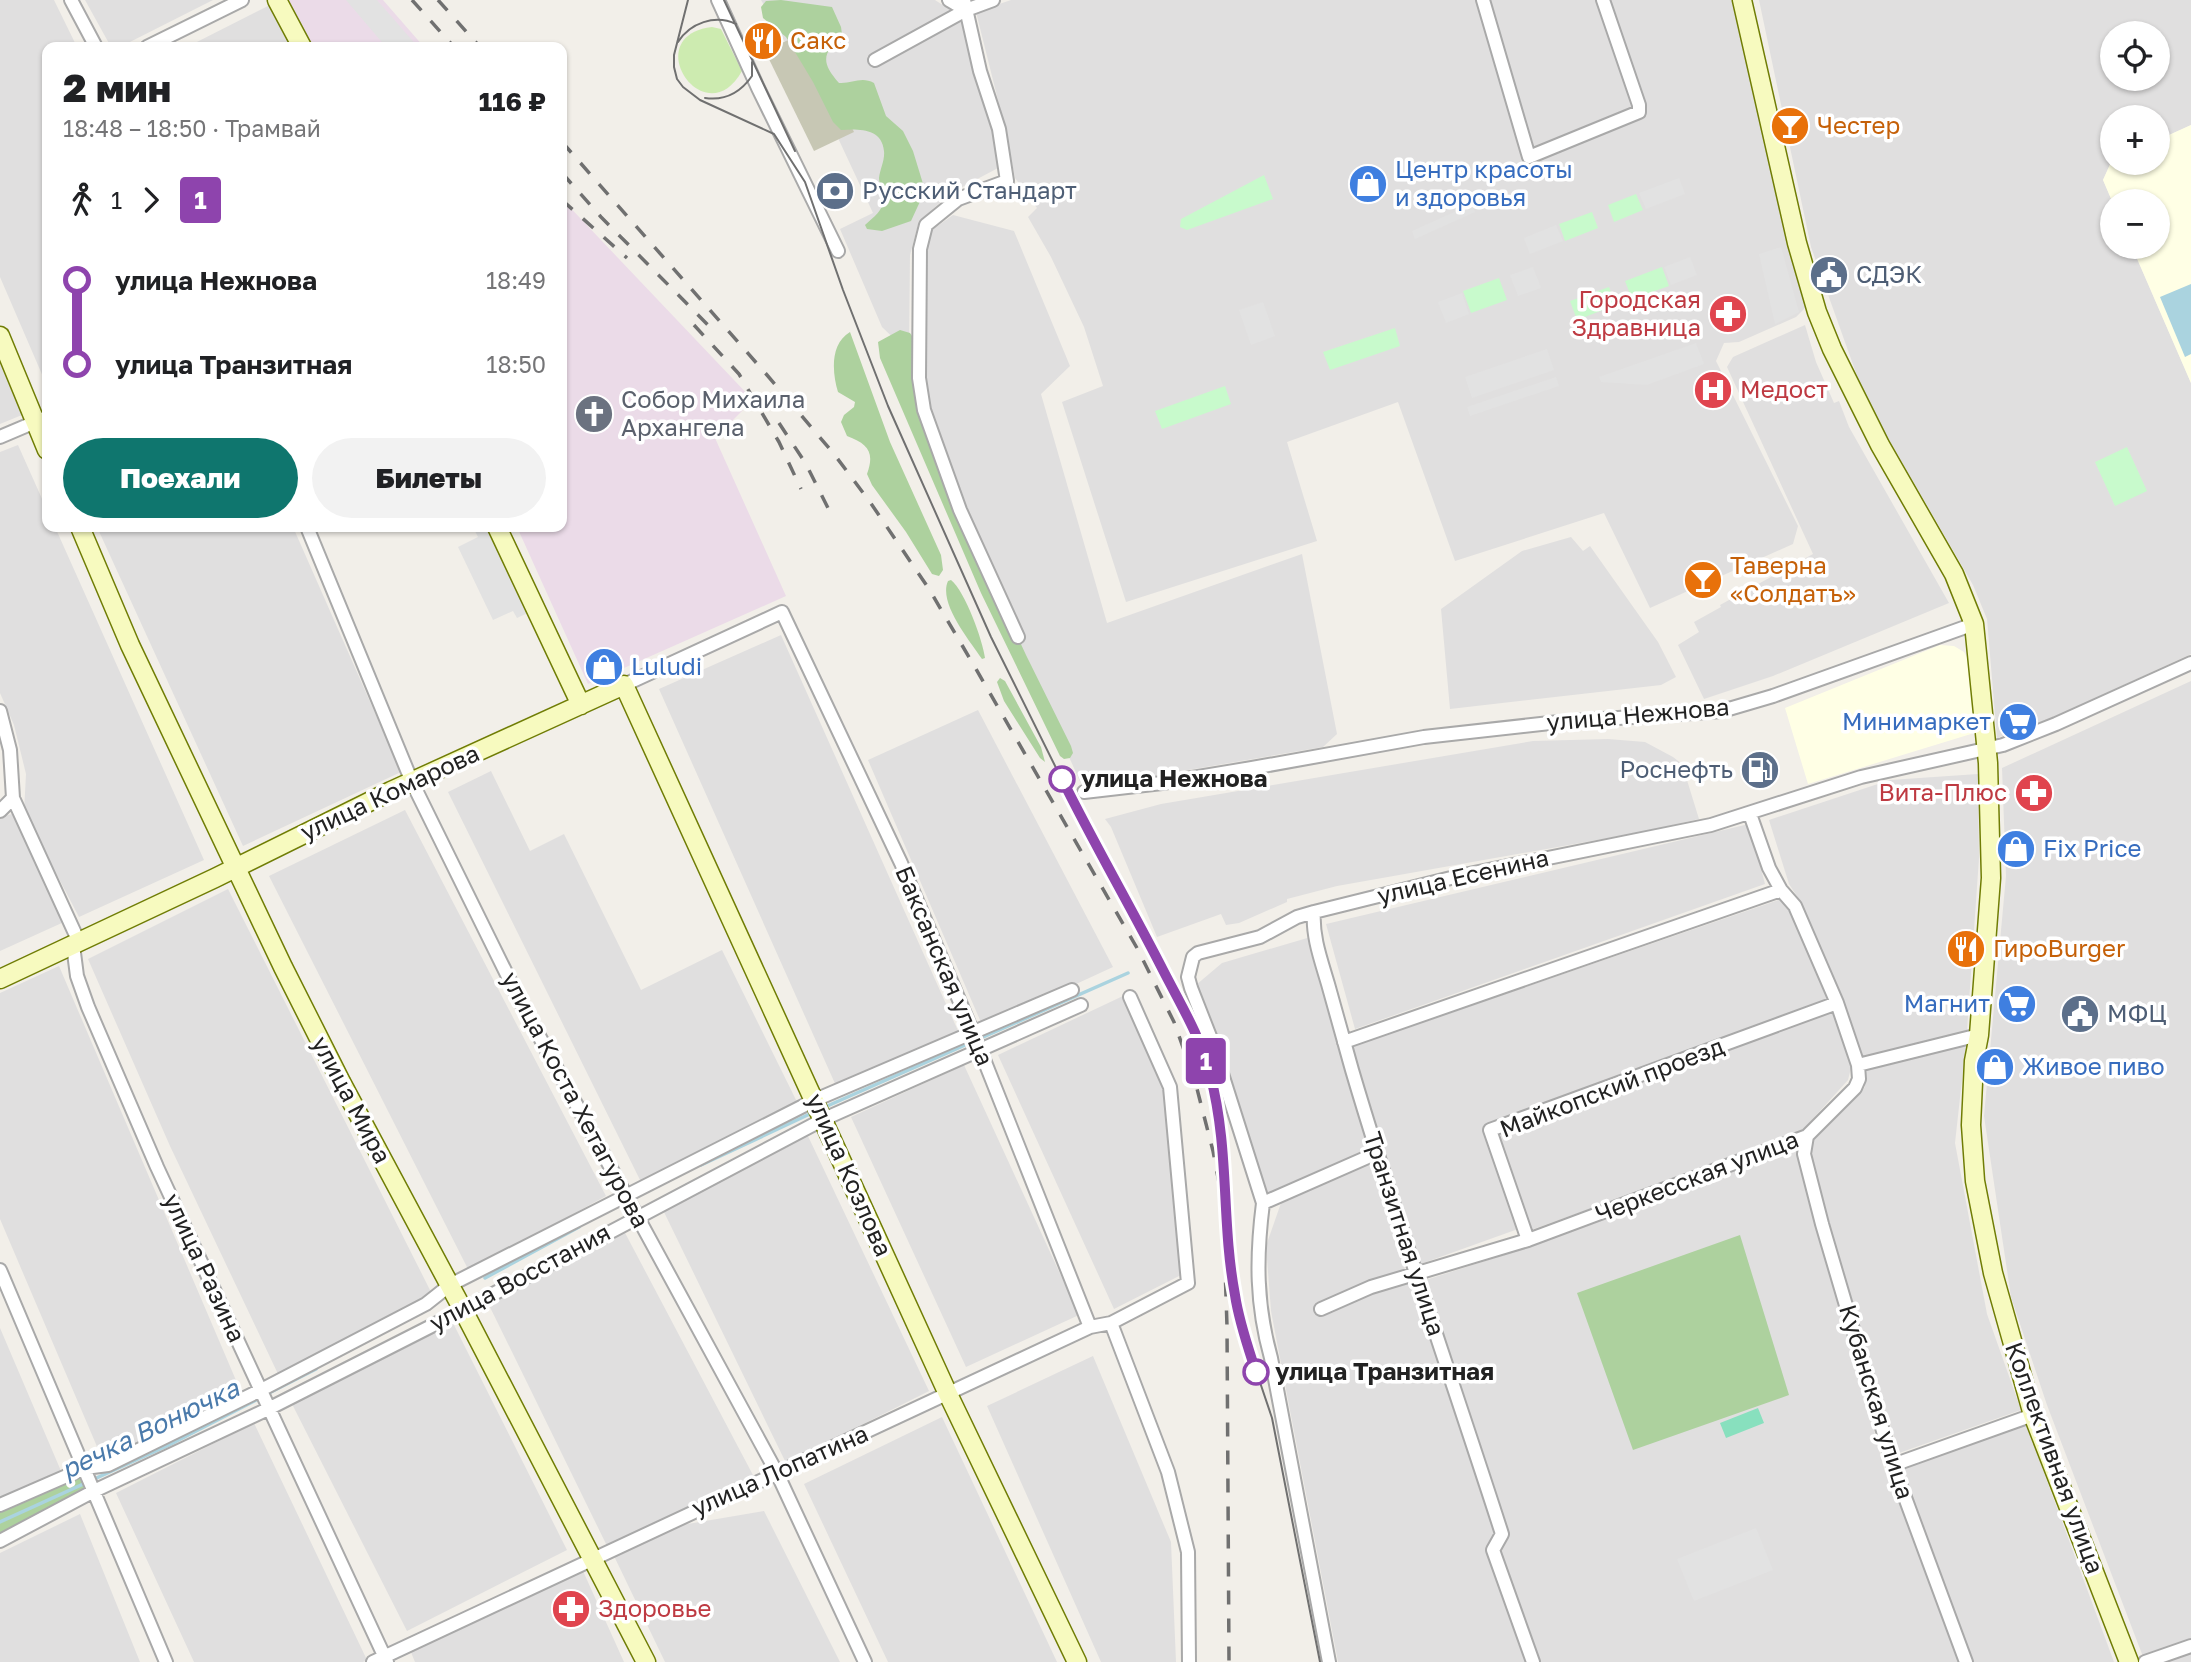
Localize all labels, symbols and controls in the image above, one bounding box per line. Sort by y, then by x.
restaurant icon: Сакс [742,20,784,62]
map controls [2100,21,2170,259]
button: locate [2100,21,2170,91]
place label: Сакс [790,25,846,54]
text: 2 мин [63,65,171,110]
text: 116 ₽ [479,86,546,117]
bar icon: Честер [1769,105,1811,147]
button: + [2100,105,2170,175]
place label: Честер [1817,110,1900,139]
text: 18:48 – 18:50 · Трамвай [63,114,321,142]
place label: Центр красоты и здоровья [1395,154,1573,211]
shop icon: Центр красоты и здоровья [1347,163,1389,205]
bank icon: Русский Стандарт [814,170,856,212]
place label: Русский Стандарт [862,175,1077,204]
icon: walk [63,181,101,219]
icon: forward [132,181,170,219]
text: 1 [194,185,207,214]
text: 1 [111,186,122,214]
button: − [2100,189,2170,259]
public building icon: СДЭК [1808,254,1850,296]
place label: СДЭК [1856,259,1922,288]
text: улица Нежнова [115,265,317,296]
text: 18:49 [486,266,546,294]
place label: Городская Здравница [1572,284,1701,341]
pharmacy icon: Городская Здравница [1707,293,1749,335]
text: улица Транзитная [115,349,352,380]
text: 18:50 [486,350,546,378]
hospital icon: Медост [1692,369,1734,411]
place label: Медост [1740,374,1828,403]
place label: Собор Михаила Архангела [621,384,805,441]
church icon: Собор Михаила Архангела [573,393,615,435]
button: Поехали [63,438,298,518]
button: Билеты [312,438,546,518]
place label: Таверна «Солдатъ» [1730,550,1856,607]
bar icon: Таверна «Солдатъ» [1682,559,1724,601]
shop icon: Luludi [583,646,625,688]
place label: Luludi [631,651,702,680]
street label: улица Нежнова [1545,691,1730,736]
supermarket icon: Минимаркет [1997,701,2039,743]
place label: Минимаркет [1842,706,1991,735]
street label: улица Комарова [295,737,483,846]
fuel station icon: Роснефть [1739,749,1781,791]
place label: Роснефть [1620,754,1733,783]
place label: улица Нежнова [1081,763,1268,792]
marker: улица Нежнова [1049,766,1075,792]
pharmacy icon: Вита-Плюс [2013,772,2055,814]
place label: Вита-Плюс [1879,777,2007,806]
shop icon: Fix Price [1995,828,2037,870]
place label: Fix Price [2043,833,2141,862]
street label: улица Есенина [1374,842,1551,909]
street label: Баксанская улица [890,861,1001,1070]
restaurant icon: ГироBurger [1945,928,1987,970]
place label: ГироBurger [1993,933,2125,962]
street label: улица Коста Хетагурова [496,966,656,1232]
supermarket icon: Магнит [1996,983,2038,1025]
place label: Магнит [1904,988,1990,1017]
public building icon: МФЦ [2059,993,2101,1035]
place label: МФЦ [2107,998,2167,1027]
street label: Майкопский проезд [1495,1030,1728,1143]
street label: улица Мира [307,1031,398,1168]
line badge: 1 [1183,1038,1229,1084]
text: 1 [1200,1046,1212,1075]
shop icon: Живое пиво [1974,1046,2016,1088]
place label: Живое пиво [2022,1051,2165,1080]
street label: улица Козлова [801,1088,899,1260]
street label: Черкесская улица [1591,1123,1802,1228]
street label: Транзитная улица [1359,1128,1452,1339]
street label: улица Разина [158,1188,253,1346]
street label: улица Восстания [424,1217,615,1337]
street label: Кубанская улица [1834,1301,1921,1502]
street label: Коллективная улица [2000,1338,2111,1577]
place label: улица Транзитная [1275,1356,1494,1385]
marker: улица Транзитная [1243,1359,1269,1385]
water label: речка Вонючка [56,1371,245,1485]
street label: улица Лопатина [687,1418,872,1522]
pharmacy icon: Здоровье [550,1588,592,1630]
place label: Здоровье [598,1593,712,1622]

